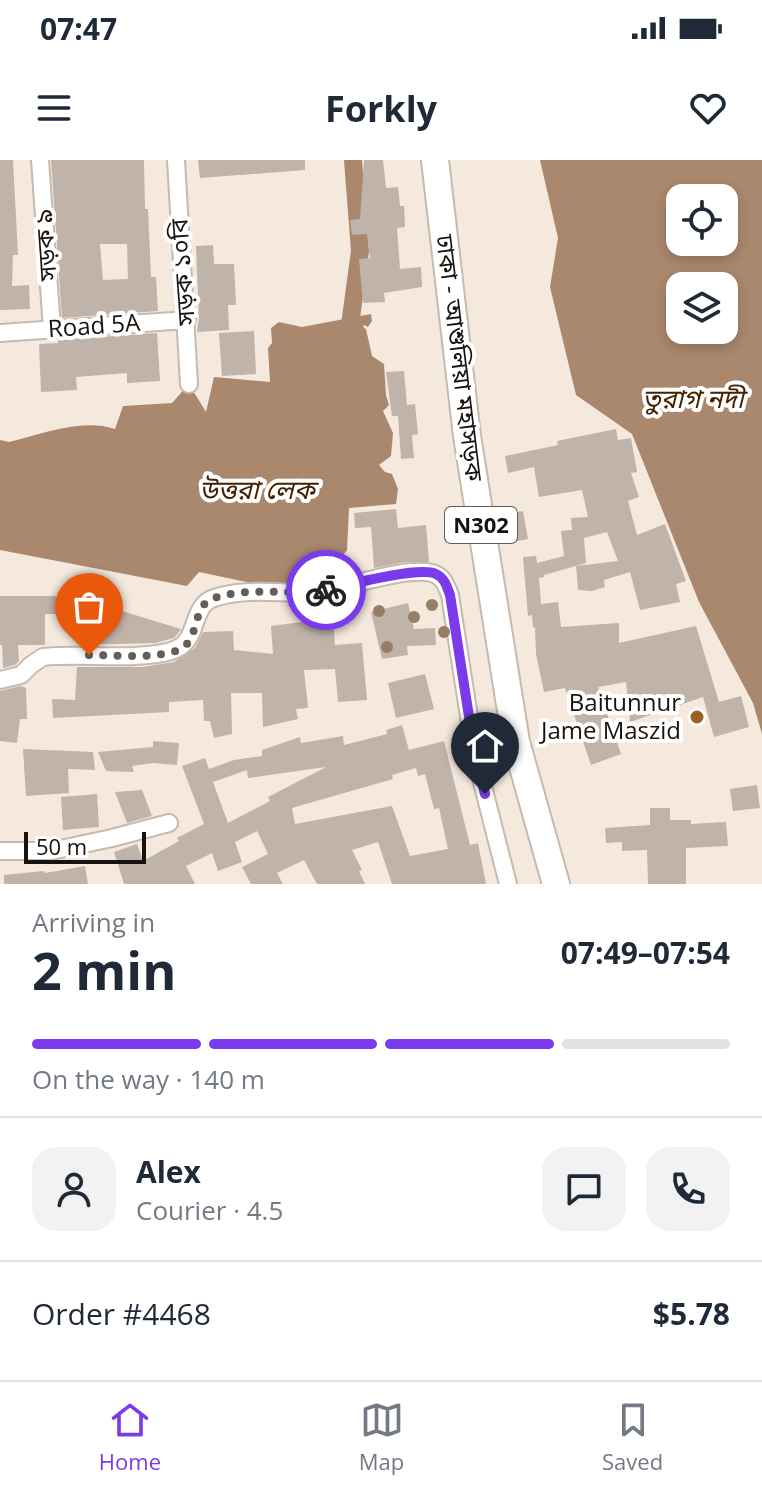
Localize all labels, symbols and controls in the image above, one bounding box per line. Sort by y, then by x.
text: 07:47 [40,8,117,49]
text: Forkly [325,84,437,133]
icon: menu [32,86,76,130]
icon: heart [686,86,730,130]
map controls [666,184,738,344]
button: locate [666,184,738,256]
street label: সড়ক ৯ [26,208,64,283]
street label: সড়ক ১০বি [161,217,202,327]
street label: ঢাকা - আশুলিয়া মহাসড়ক [429,232,492,484]
button: layers [666,272,738,344]
street label: Road 5A [47,305,142,344]
water label: তুরাগ নদী [642,380,749,416]
water label: উত্তরা লেক [199,471,320,507]
road number: N302 [445,507,517,543]
courier [286,550,366,630]
icon: bike [304,568,348,612]
pin [55,573,123,655]
icon: bag [67,585,111,629]
place label: Baitunnur Jame Maszid [539,685,681,746]
marker: Baitunnur Jame Maszid [688,708,706,726]
pin [451,712,519,794]
icon: home [463,724,507,768]
scale bar [24,828,146,864]
text: 50 m [36,831,87,861]
text: Arriving in [32,904,155,940]
text: 07:49–07:54 [561,932,730,973]
text: 2 min [32,934,176,1005]
text: On the way · 140 m [32,1061,265,1097]
button: person [32,1147,116,1231]
button: chat [542,1147,626,1231]
button: phone [646,1147,730,1231]
text: Alex [136,1151,201,1192]
text: Courier · 4.5 [136,1192,283,1228]
text: Order #4468 [32,1293,211,1334]
text: $5.78 [653,1293,730,1334]
tab: Home [99,1398,161,1476]
tab: Map [359,1398,404,1476]
tab: Saved [602,1398,663,1476]

